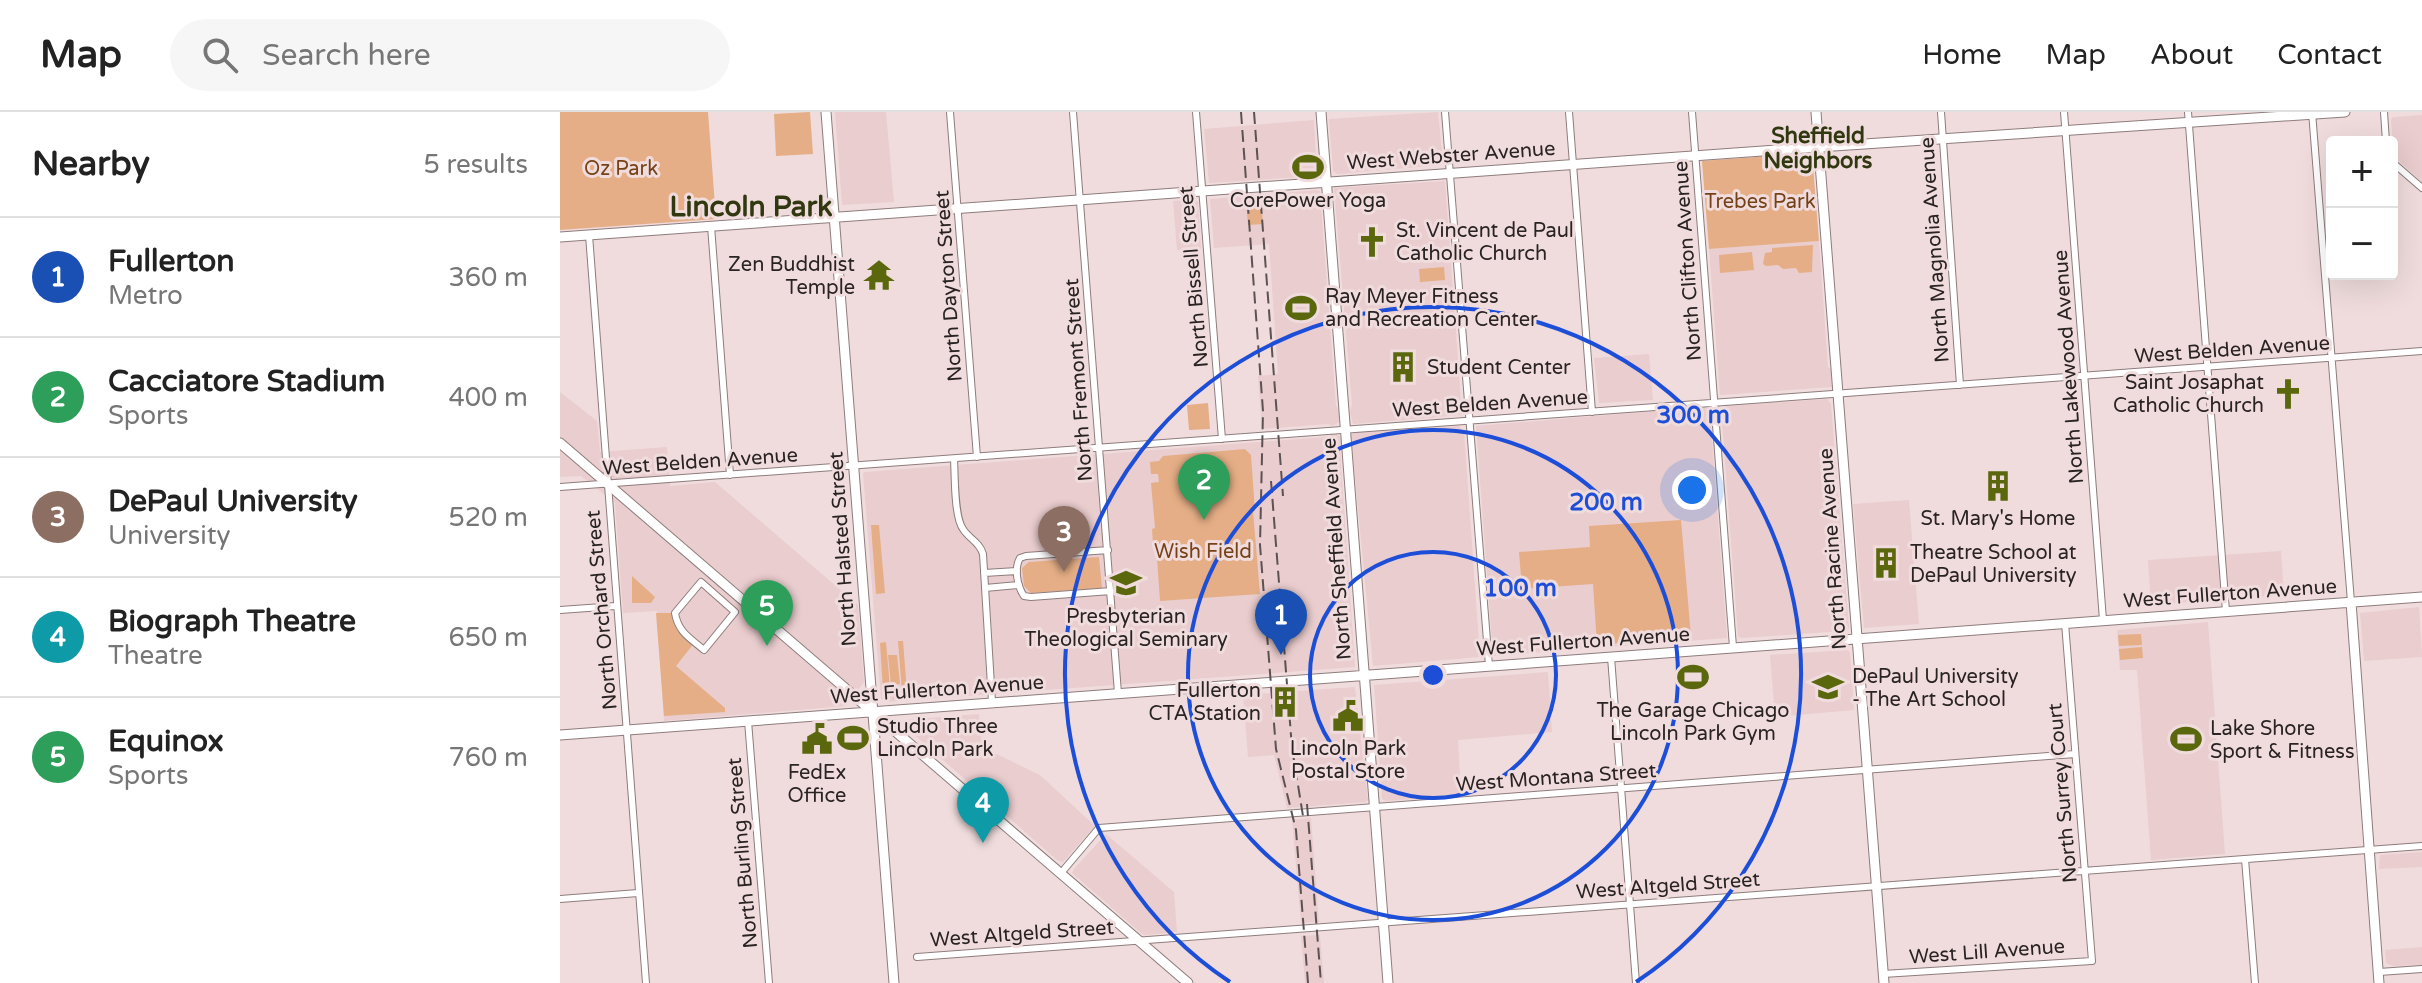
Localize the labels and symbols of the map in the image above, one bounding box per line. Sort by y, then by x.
district label: Sheffield Neighbors [1764,123,1873,174]
street label: North Magnolia Avenue [1915,136,1955,364]
street label: West Webster Avenue [1346,137,1556,175]
sports icon: CorePower Yoga [1291,150,1325,184]
park label: Oz Park [584,157,658,181]
street label: North Clifton Avenue [1669,160,1707,362]
street label: North Bissell Street [1174,185,1214,369]
street label: North Dayton Street [930,189,968,382]
place label: CorePower Yoga [1230,189,1386,213]
district label: Lincoln Park [669,190,833,224]
park label: Trebes Park [1704,190,1816,214]
place label: St. Vincent de Paul Catholic Church [1396,219,1574,266]
church icon: St. Vincent de Paul Catholic Church [1355,225,1389,259]
street label: North Lakewood Avenue [2049,249,2089,485]
place label: Zen Buddhist Temple [728,253,855,300]
temple icon: Zen Buddhist Temple [862,258,896,292]
street label: North Fremont Street [1060,277,1098,482]
place label: Ray Meyer Fitness and Recreation Center [1325,285,1538,332]
sports icon: Ray Meyer Fitness and Recreation Center [1284,291,1318,325]
street label: West Belden Avenue [2133,331,2331,369]
building icon: Student Center [1386,350,1420,384]
place label: Student Center [1427,356,1571,380]
place label: Saint Josaphat Catholic Church [2113,371,2264,418]
church icon: Saint Josaphat Catholic Church [2271,377,2305,411]
street label: West Belden Avenue [1391,385,1589,423]
text: 300 m [1656,401,1730,430]
street label: North Sheffield Avenue [1317,437,1357,661]
street label: West Belden Avenue [601,443,799,481]
street label: North Racine Avenue [1814,447,1852,651]
street label: North Halsted Street [824,450,862,647]
pin: 2 [1178,454,1230,520]
building icon: St. Mary's Home [1981,469,2015,503]
your location [1672,470,1712,510]
text: 200 m [1569,488,1643,517]
pin: 3 [1038,506,1090,572]
place label: St. Mary's Home [1921,507,2075,531]
street label: North Orchard Street [581,509,623,711]
park label: Wish Field [1154,540,1252,564]
place label: Theatre School at DePaul University [1910,541,2077,588]
building icon: Theatre School at DePaul University [1869,546,1903,580]
school or university icon: Presbyterian Theological Seminary [1109,566,1143,600]
text: 100 m [1483,574,1557,603]
street label: West Fullerton Avenue [2122,575,2338,613]
pin: 5 [741,580,793,646]
pin: 1 [1255,589,1307,655]
place label: Presbyterian Theological Seminary [1024,605,1228,652]
street label: West Fullerton Avenue [1475,623,1691,661]
sports icon: The Garage Chicago Lincoln Park Gym [1676,660,1710,694]
centre of rings [1419,661,1447,689]
place label: DePaul University - The Art School [1852,665,2019,712]
school or university icon: DePaul University - The Art School [1811,670,1845,704]
street label: West Fullerton Avenue [829,671,1045,709]
place label: Fullerton CTA Station [1149,679,1261,726]
building icon: Fullerton CTA Station [1268,685,1302,719]
public building icon: Lincoln Park Postal Store [1331,699,1365,733]
place label: The Garage Chicago Lincoln Park Gym [1597,699,1789,746]
street label: North Surrey Court [2043,702,2083,884]
place label: Studio Three Lincoln Park [877,715,998,762]
place label: Lake Shore Sport & Fitness [2210,717,2355,764]
sports icon: Studio Three Lincoln Park [836,721,870,755]
public building icon: FedEx Office [800,722,834,756]
sports icon: Lake Shore Sport & Fitness [2169,722,2203,756]
place label: Lincoln Park Postal Store [1290,737,1406,784]
street label: North Burling Street [723,756,763,949]
street label: West Montana Street [1455,759,1657,797]
place label: FedEx Office [788,761,846,808]
pin: 4 [957,777,1009,843]
street label: West Altgeld Street [1575,868,1761,904]
street label: West Altgeld Street [929,916,1115,952]
street label: West Lill Avenue [1908,935,2066,969]

